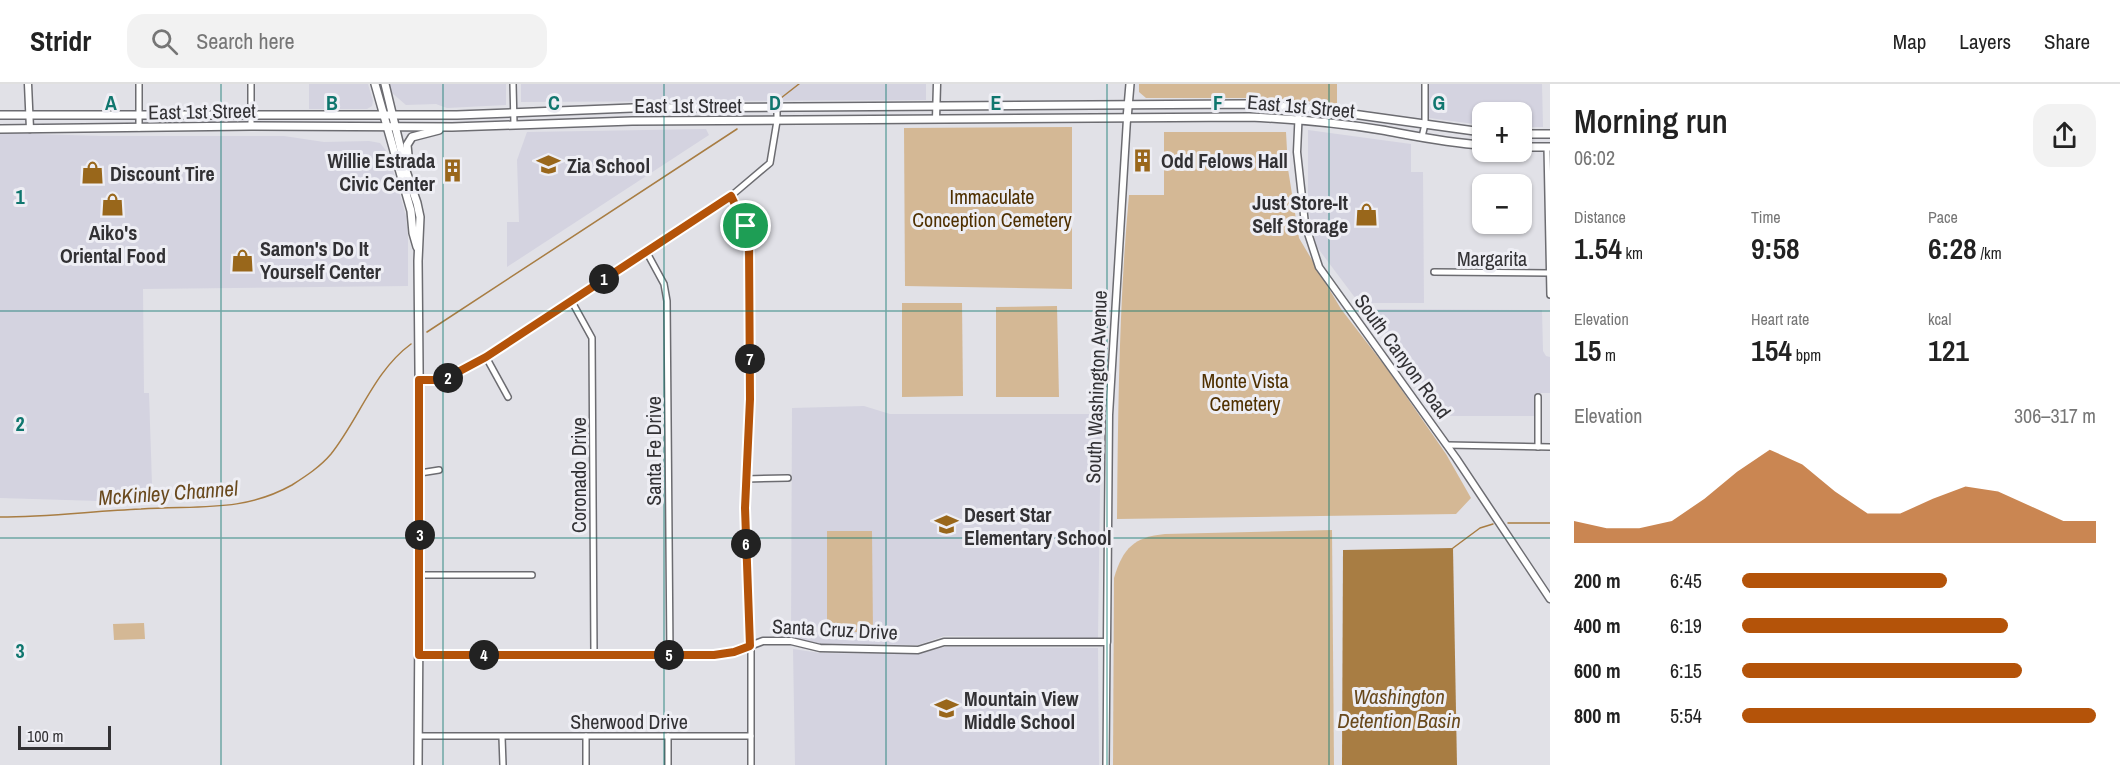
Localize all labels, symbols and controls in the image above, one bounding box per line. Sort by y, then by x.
search box [127,14,547,68]
text: Stridr [30,22,91,60]
icon: search [148,25,181,58]
text: Search here [196,26,295,56]
text: Map [1893,27,1926,56]
text: Layers [1959,27,2011,56]
text: Share [2044,27,2090,56]
street label: East 1st Street [1246,88,1356,124]
text: A [105,89,117,116]
text: B [326,89,338,116]
text: C [548,89,560,116]
text: D [769,89,781,116]
text: E [991,89,1002,116]
text: F [1213,89,1223,116]
text: G [1433,89,1445,116]
street label: East 1st Street [634,92,742,119]
street label: East 1st Street [148,97,256,125]
text: Morning run [1574,99,1728,143]
map controls [1472,102,1532,234]
button: + [1472,102,1532,162]
button: share [2033,104,2096,167]
text: 06:02 [1574,144,1615,171]
place label: Willie Estrada Civic Center [328,147,436,197]
building icon: Odd Felows Hall [1130,147,1156,173]
place label: Odd Felows Hall [1161,147,1288,174]
school or university icon: Zia School [536,152,562,178]
place label: Zia School [567,152,650,179]
building icon: Willie Estrada Civic Center [440,158,466,184]
shop icon: Discount Tire [79,160,105,186]
place label: Discount Tire [110,160,215,187]
button: − [1472,174,1532,234]
text: 1 [15,183,25,210]
park label: Immaculate Conception Cemetery [912,183,1073,233]
place label: Just Store-It Self Storage [1252,189,1349,239]
shop icon: Aiko's Oriental Food [100,191,126,217]
pin [720,200,771,251]
shop icon: Just Store-It Self Storage [1353,201,1379,227]
text: Distance [1574,206,1626,228]
text: Time [1751,206,1781,228]
text: Pace [1928,206,1958,228]
icon: arrive [729,209,762,242]
place label: Aiko's Oriental Food [60,219,166,269]
text: 1.54 [1574,228,1622,268]
text: 9:58 [1751,228,1800,268]
text: 6:28 [1928,228,1977,268]
place label: Samon's Do It Yourself Center [260,235,382,285]
text: km [1622,242,1643,264]
text: /km [1977,242,2002,264]
street label: Margarita [1457,245,1527,272]
shop icon: Samon's Do It Yourself Center [229,247,255,273]
pin: 1 [589,264,619,294]
text: 1 [600,268,608,290]
street label: South Canyon Road [1349,288,1457,424]
street label: South Washington Avenue [1079,290,1113,484]
text: Elevation [1574,308,1629,330]
text: Heart rate [1751,308,1809,330]
text: kcal [1928,308,1951,330]
text: 15 [1574,330,1601,370]
text: 154 [1751,330,1792,370]
text: 121 [1928,330,1969,370]
pin: 7 [735,344,765,374]
text: m [1601,344,1616,366]
text: bpm [1792,344,1821,366]
text: 7 [746,348,754,370]
pin: 2 [433,363,463,393]
text: 2 [444,367,452,389]
park label: Monte Vista Cemetery [1201,367,1289,417]
street label: Santa Fe Drive [640,396,667,506]
text: Elevation [1574,402,1642,429]
text: 306–317 m [2014,402,2096,429]
text: 2 [15,410,25,437]
street label: Coronado Drive [565,417,592,533]
water label: McKinley Channel [97,474,240,512]
place label: Desert Star Elementary School [964,501,1112,551]
school or university icon: Desert Star Elementary School [933,512,959,538]
pin: 3 [405,520,435,550]
text: 3 [416,524,424,546]
pin: 6 [731,529,761,559]
text: 6 [742,533,750,555]
text: 200 m [1574,567,1621,594]
text: 6:45 [1670,567,1702,594]
street label: Santa Cruz Drive [771,612,899,646]
text: 400 m [1574,612,1621,639]
text: 6:19 [1670,612,1702,639]
text: 3 [15,637,25,664]
pin: 4 [469,640,499,670]
pin: 5 [654,640,684,670]
text: 4 [480,644,488,666]
text: 5 [665,644,673,666]
text: 600 m [1574,657,1621,684]
text: 6:15 [1670,657,1702,684]
water label: Washington Detention Basin [1337,682,1461,735]
place label: Mountain View Middle School [964,685,1079,735]
school or university icon: Mountain View Middle School [933,696,959,722]
text: 800 m [1574,702,1621,729]
text: 5:54 [1670,702,1702,729]
street label: Sherwood Drive [570,708,688,735]
scale bar [18,723,111,750]
text: 100 m [27,725,63,747]

